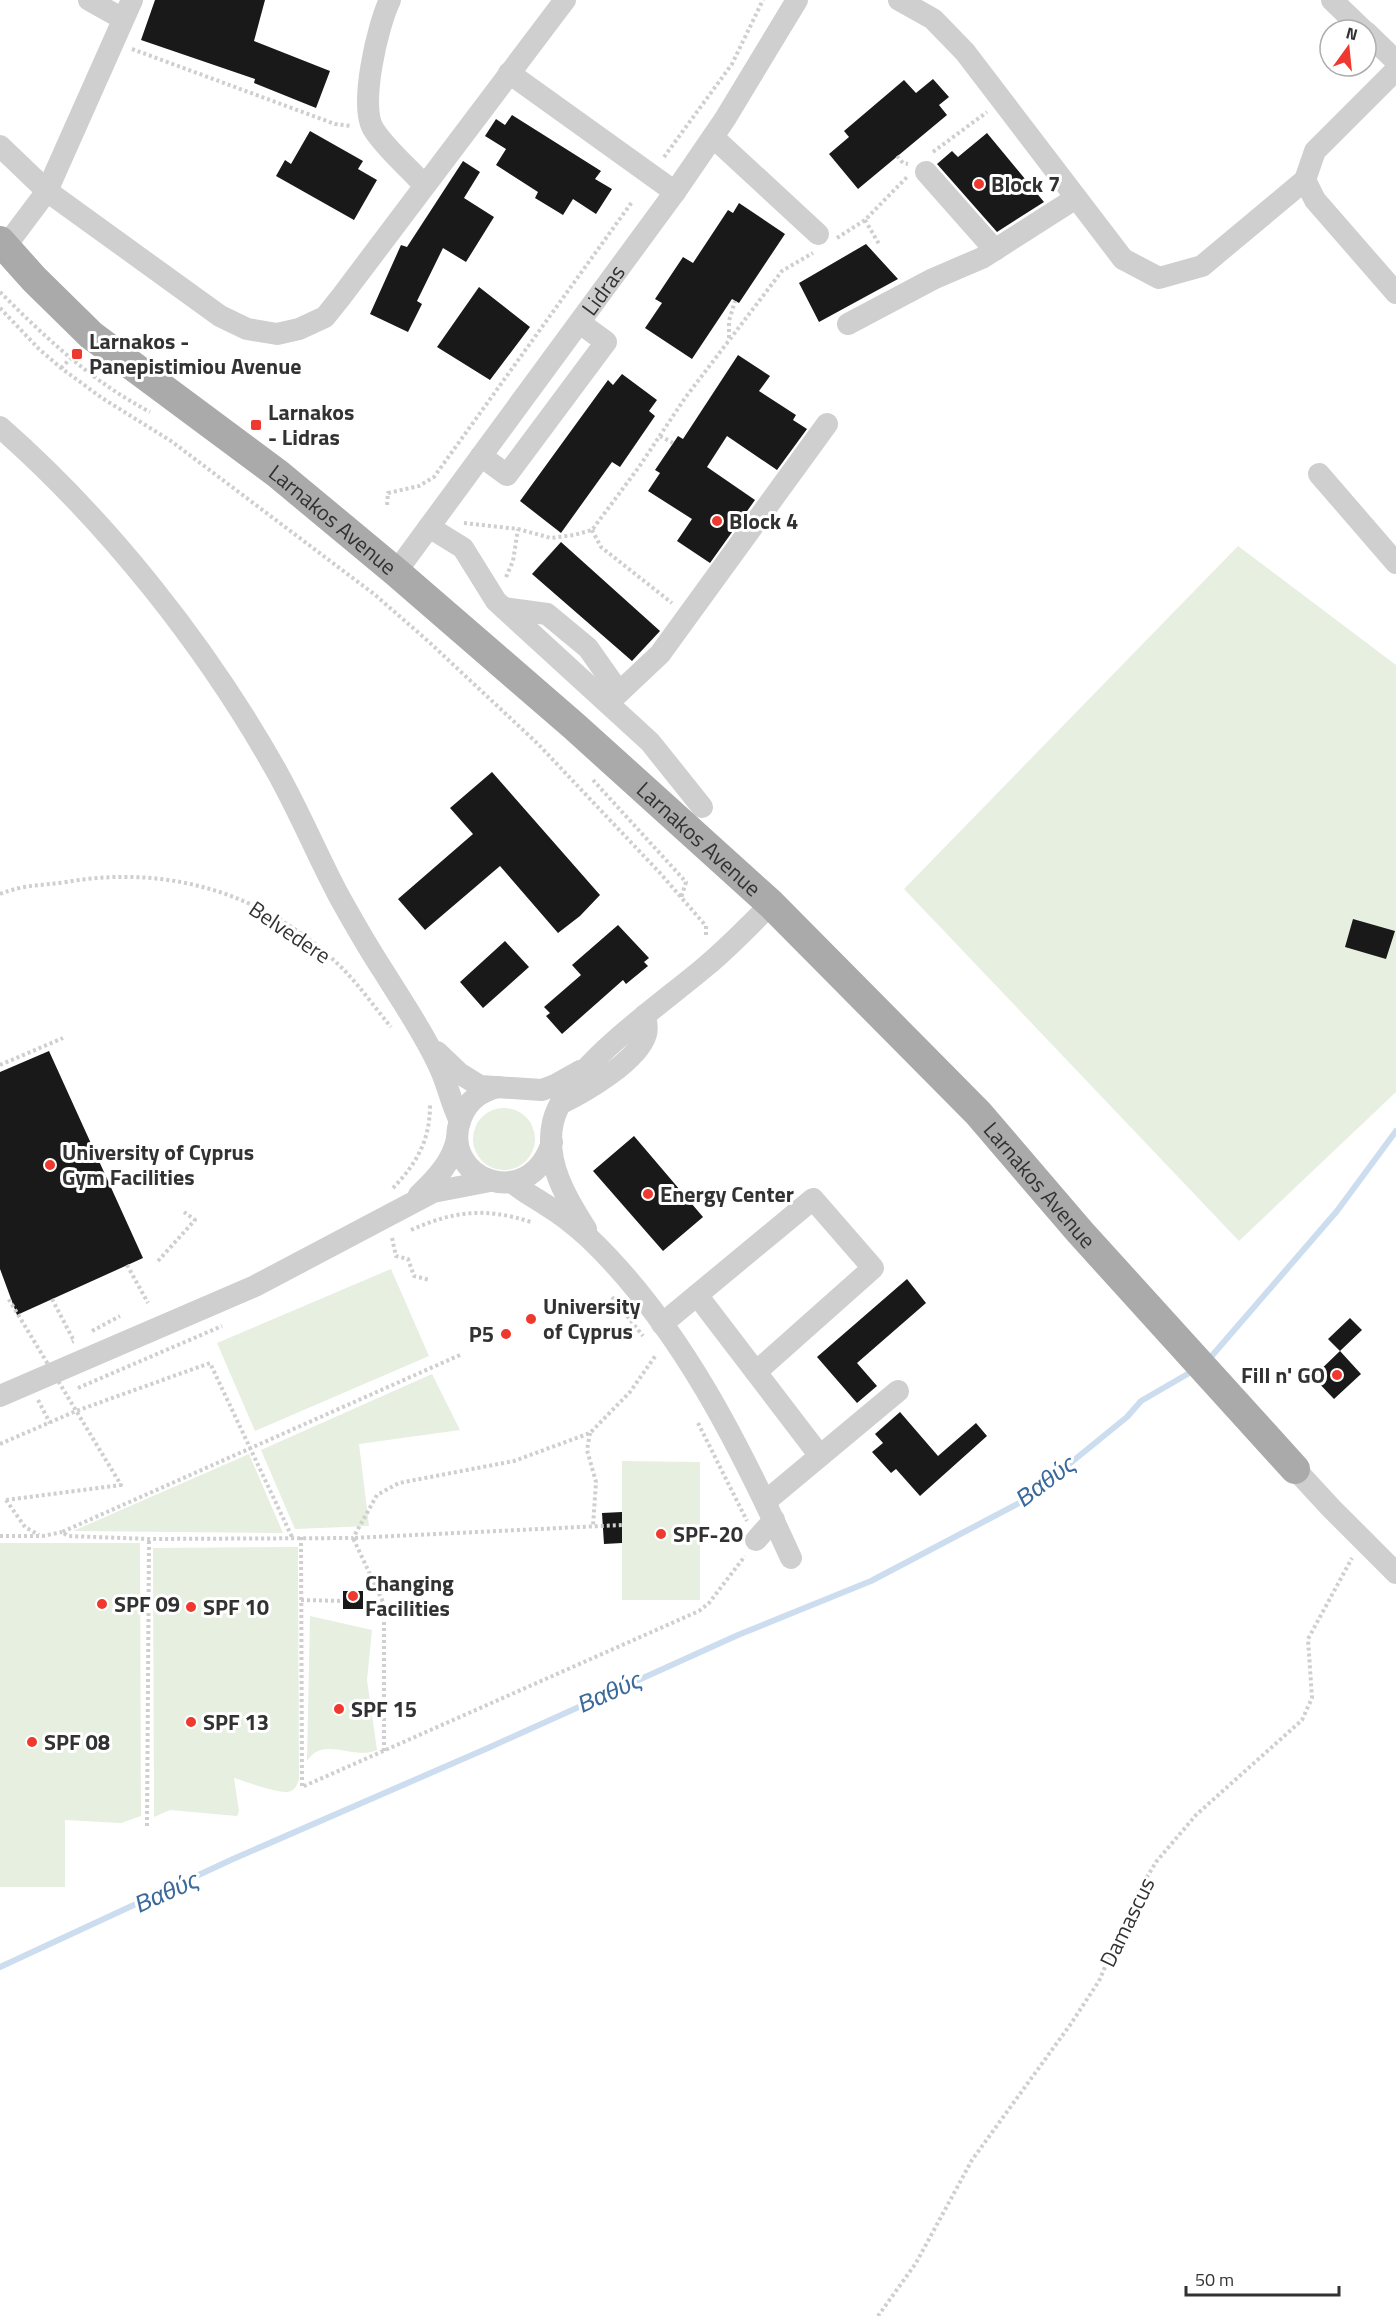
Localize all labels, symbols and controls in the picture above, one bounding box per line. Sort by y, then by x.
north arrow [1318,18,1378,78]
text: N [1343,20,1360,47]
place label: Block 7 [991,167,1060,201]
marker: Block 7 [972,177,986,191]
street label: Lidras [573,257,633,322]
place label: Larnakos - Panepistimiou Avenue [89,324,302,383]
marker: Larnakos - Panepistimiou Avenue [70,347,84,361]
place label: Larnakos - Lidras [268,395,354,454]
marker: Larnakos - Lidras [249,418,263,432]
street label: Larnakos Avenue [262,456,404,583]
place label: Block 4 [729,504,798,538]
marker: Block 4 [710,514,724,528]
street label: Larnakos Avenue [629,773,769,904]
street label: Belvedere [242,892,338,972]
street label: Larnakos Avenue [975,1114,1104,1256]
place label: University of Cyprus Gym Facilities [62,1135,254,1194]
marker: University of Cyprus Gym Facilities [43,1158,57,1172]
place label: Energy Center [660,1177,794,1211]
marker: Energy Center [641,1187,655,1201]
place label: University of Cyprus [543,1289,640,1348]
marker: University of Cyprus [524,1312,538,1326]
place label: P5 [469,1317,494,1351]
marker: P5 [499,1327,513,1341]
place label: Fill n' GO [1241,1358,1325,1392]
marker: Fill n' GO [1330,1368,1344,1382]
water label: Βαθύς [1008,1445,1083,1515]
place label: SPF-20 [673,1517,743,1551]
marker: SPF-20 [654,1527,668,1541]
place label: Changing Facilities [365,1566,454,1625]
place label: SPF 09 [114,1587,180,1621]
marker: Changing Facilities [346,1589,360,1603]
place label: SPF 10 [203,1590,269,1624]
marker: SPF 09 [95,1597,109,1611]
marker: SPF 10 [184,1600,198,1614]
water label: Βαθύς [571,1661,648,1721]
place label: SPF 15 [351,1692,417,1726]
marker: SPF 15 [332,1702,346,1716]
place label: SPF 13 [203,1705,269,1739]
marker: SPF 13 [184,1715,198,1729]
place label: SPF 08 [44,1725,110,1759]
marker: SPF 08 [25,1735,39,1749]
water label: Βαθύς [128,1861,205,1921]
street label: Damascus [1091,1871,1163,1973]
scale bar [1186,2259,1339,2297]
text: 50 m [1195,2266,1234,2293]

